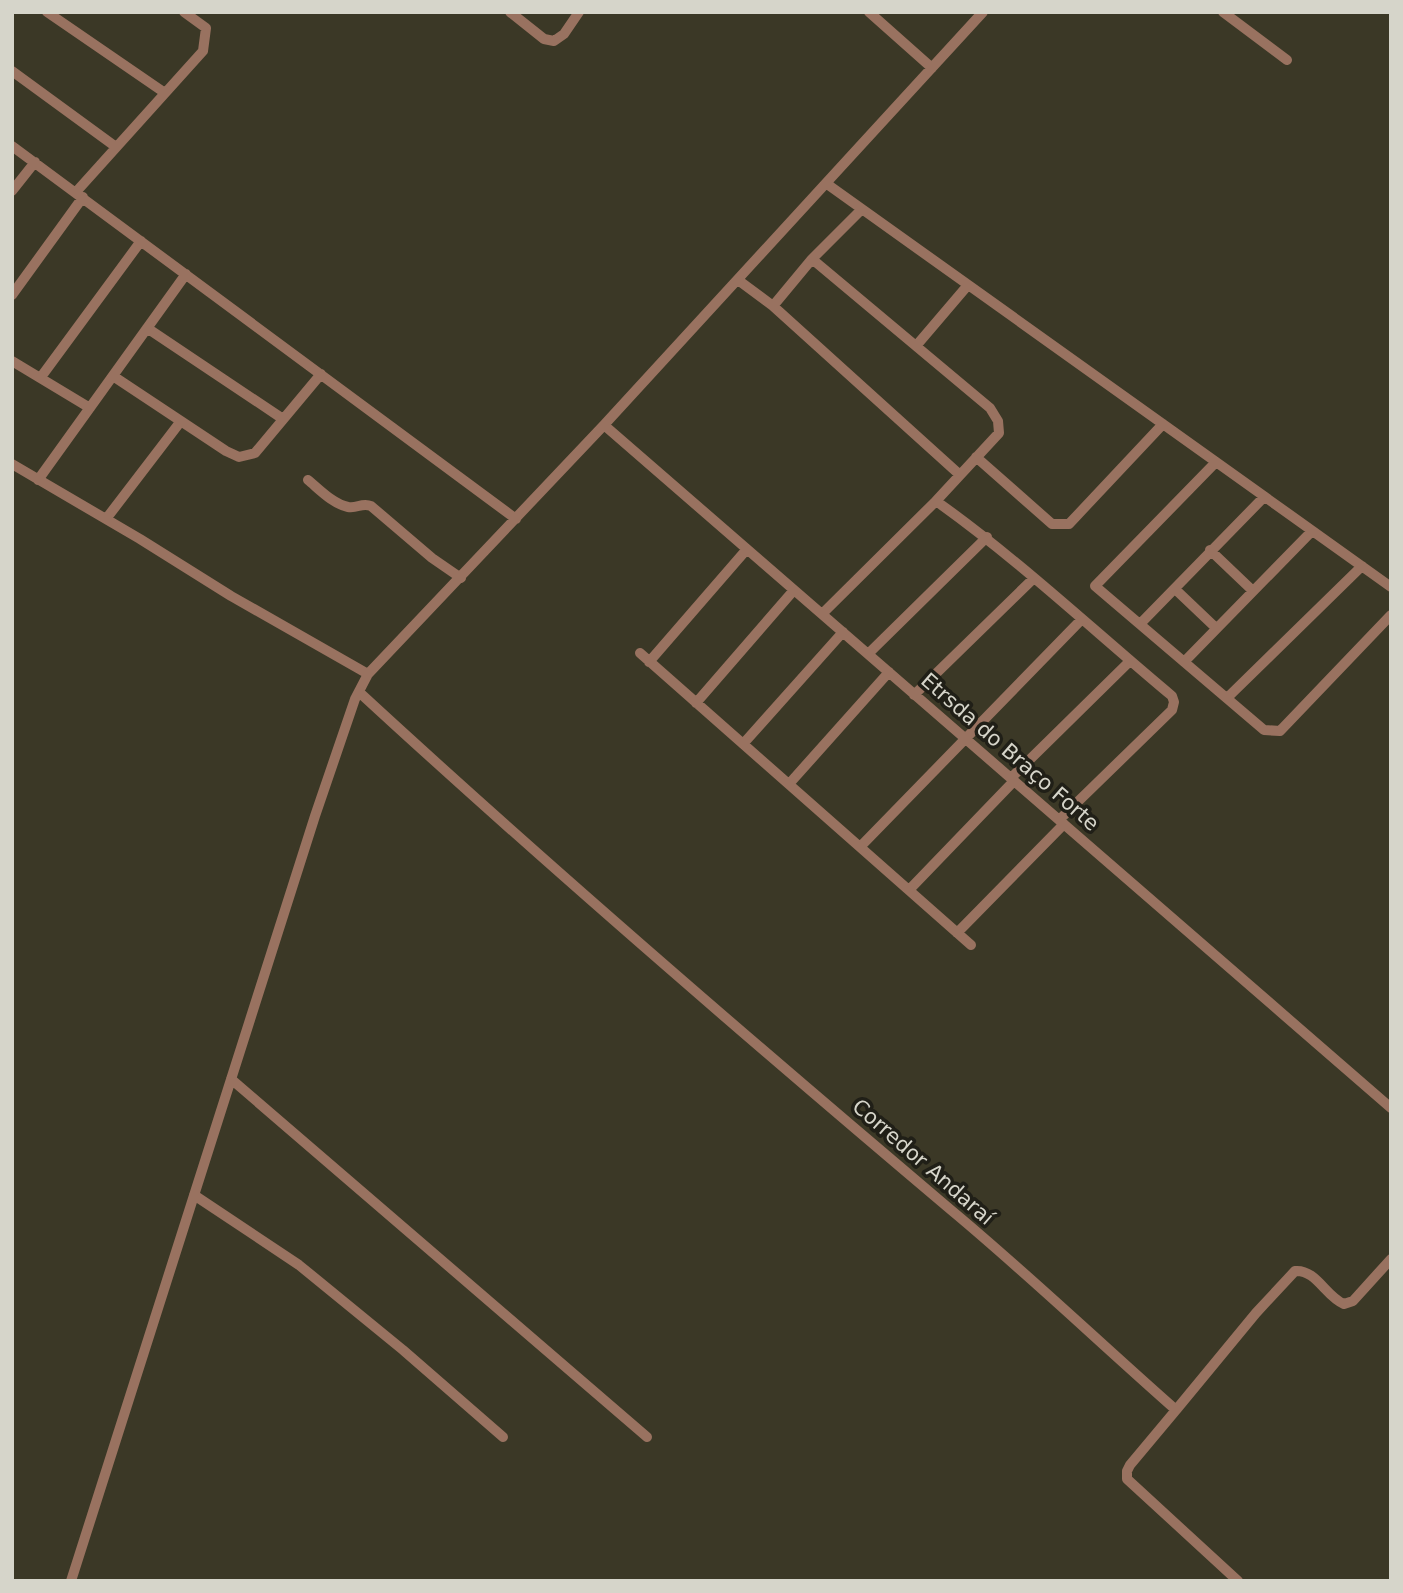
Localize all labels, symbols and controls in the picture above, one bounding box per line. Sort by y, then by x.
street label: Etrsda do Braço Forte [916,668,1104,836]
street label: Corredor Andaraí [847,1094,1000,1231]

